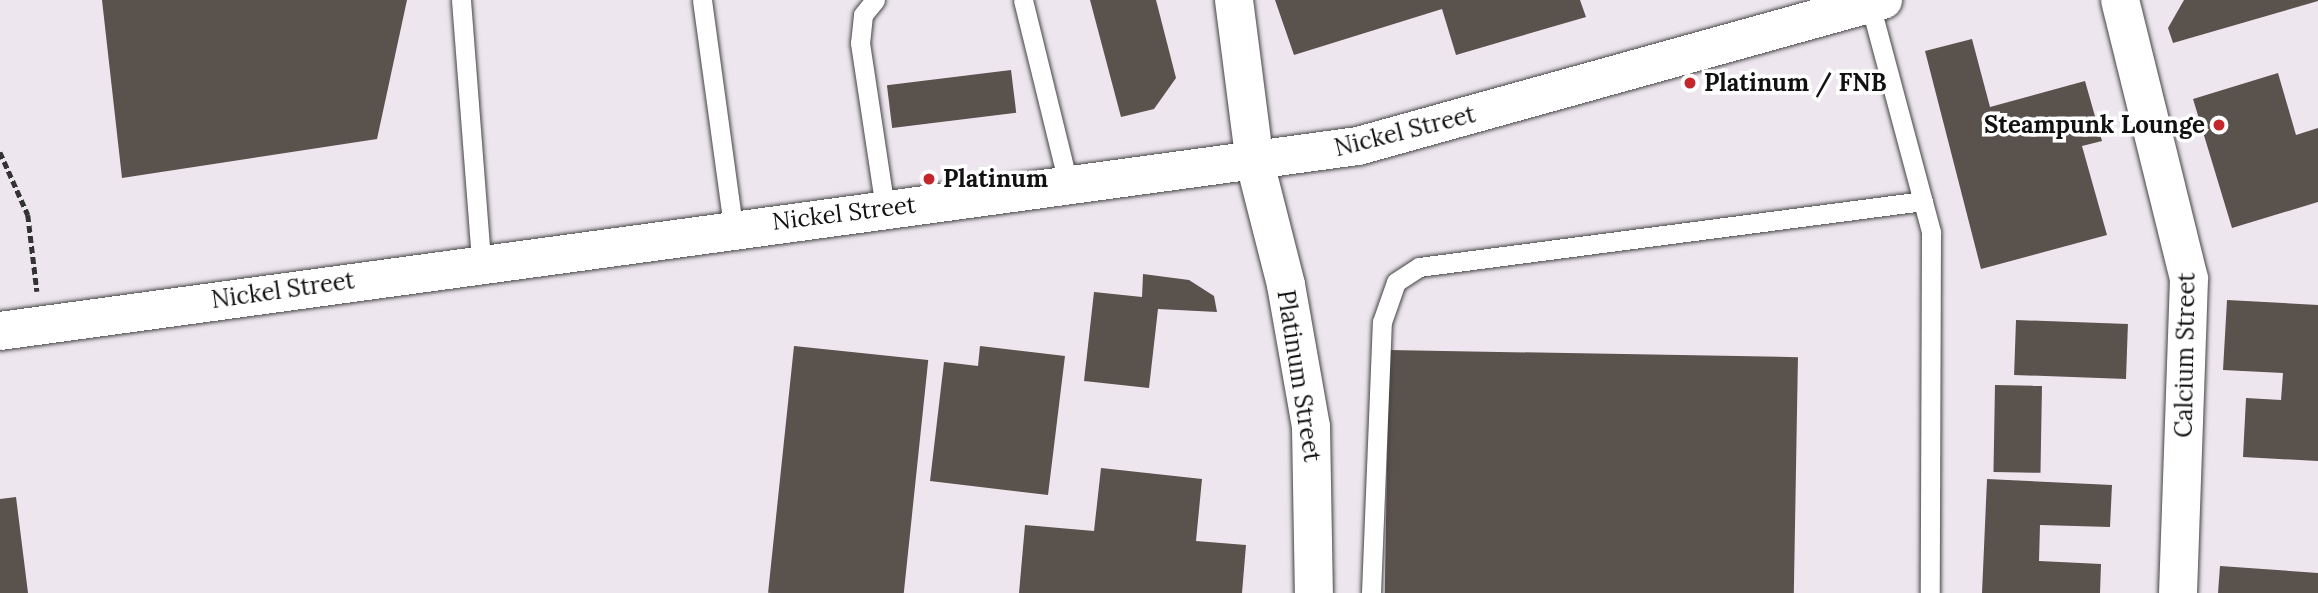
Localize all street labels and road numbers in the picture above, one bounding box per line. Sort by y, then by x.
street label: Nickel Street [1331,100,1479,162]
street label: Nickel Street [771,190,917,236]
street label: Nickel Street [209,266,357,314]
street label: Calcium Street [2169,272,2201,438]
street label: Platinum Street [1271,288,1327,464]

